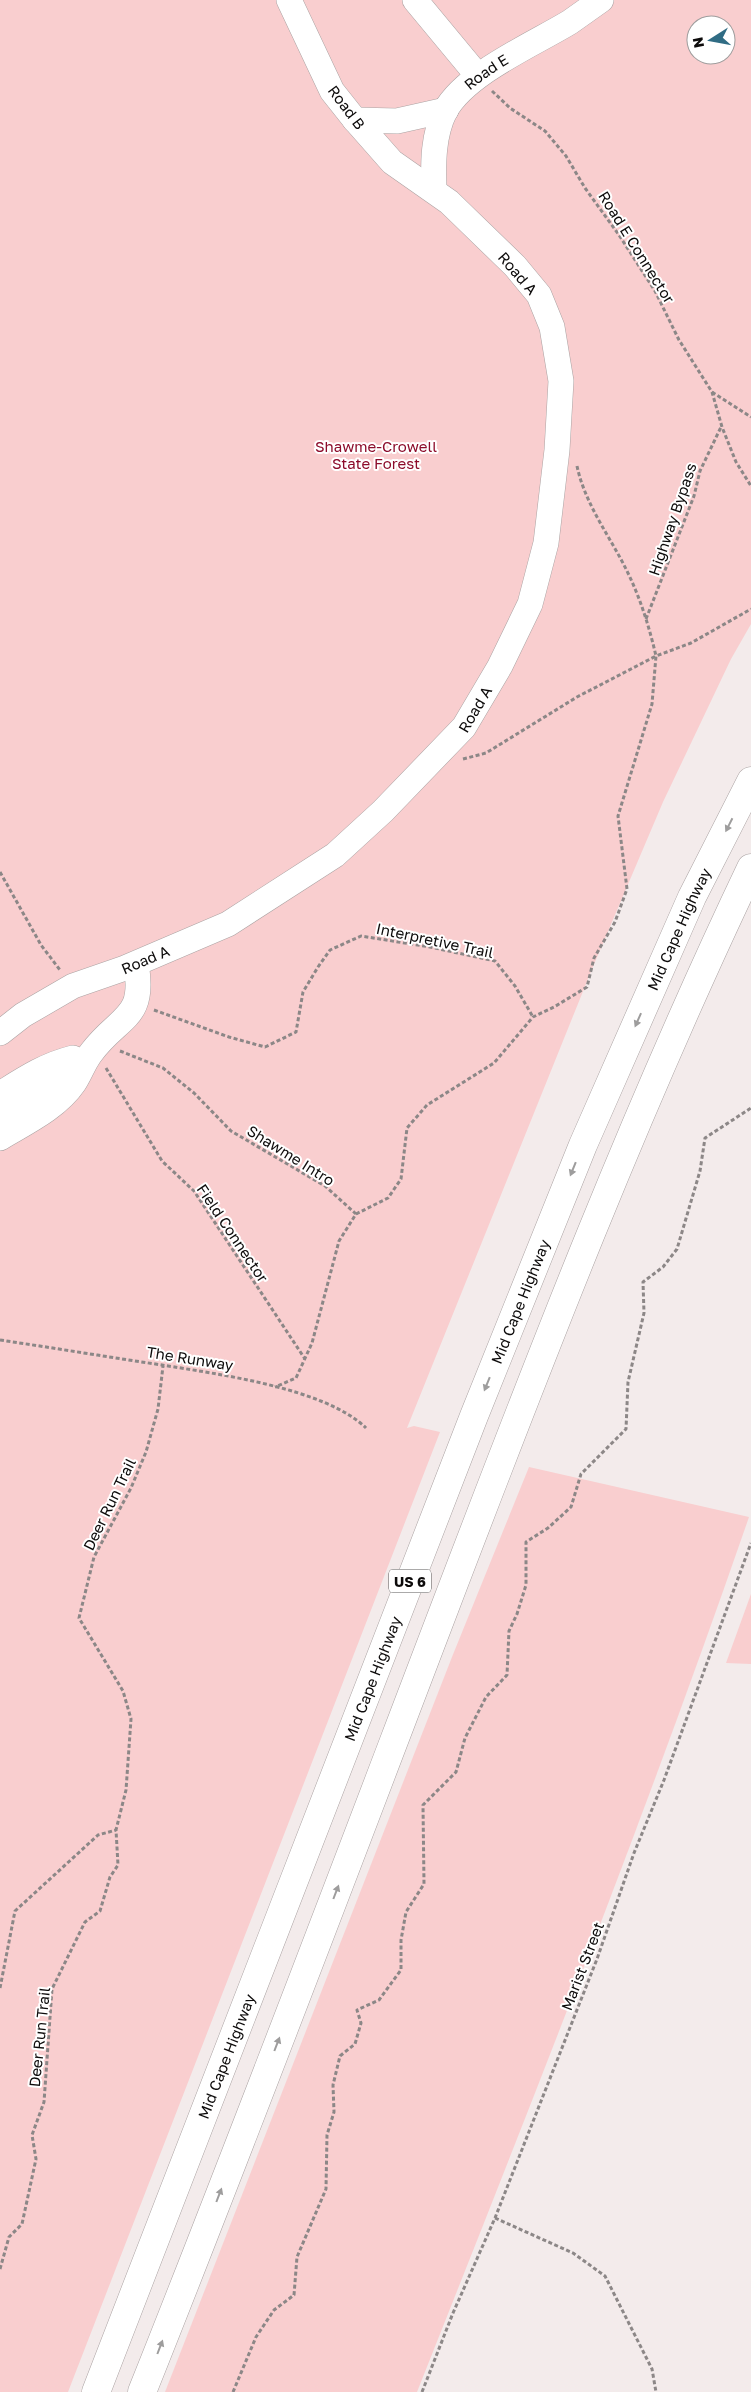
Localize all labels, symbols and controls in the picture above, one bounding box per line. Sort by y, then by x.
north arrow [686,15,736,65]
text: N [688,36,707,49]
street label: Road E [460,50,511,93]
street label: Road B [325,81,369,133]
street label: Road E Connector [595,188,679,306]
street label: Road A [495,248,541,298]
park label: Shawme-Crowell State Forest [315,437,437,472]
street label: Highway Bypass [644,460,700,578]
street label: Road A [454,683,495,735]
one-way arrow [725,818,733,832]
street label: Mid Cape Highway [643,864,715,993]
street label: Interpretive Trail [375,919,495,961]
street label: Road A [118,941,172,978]
one-way arrow [634,1013,642,1027]
street label: Shawme Intro [244,1121,338,1189]
one-way arrow [569,1162,577,1176]
street label: Field Connector [193,1180,273,1286]
street label: Mid Cape Highway [487,1236,553,1366]
street label: The Runway [145,1342,235,1374]
one-way arrow [483,1377,490,1392]
street label: Deer Run Trail [79,1455,139,1553]
road number: US 6 [389,1570,431,1592]
street label: Mid Cape Highway [340,1613,405,1744]
one-way arrow [332,1884,340,1899]
street label: Marist Street [557,1919,607,2013]
street label: Deer Run Trail [25,1986,53,2088]
street label: Mid Cape Highway [194,1991,259,2121]
one-way arrow [274,2036,282,2051]
one-way arrow [215,2187,223,2202]
one-way arrow [157,2339,164,2354]

